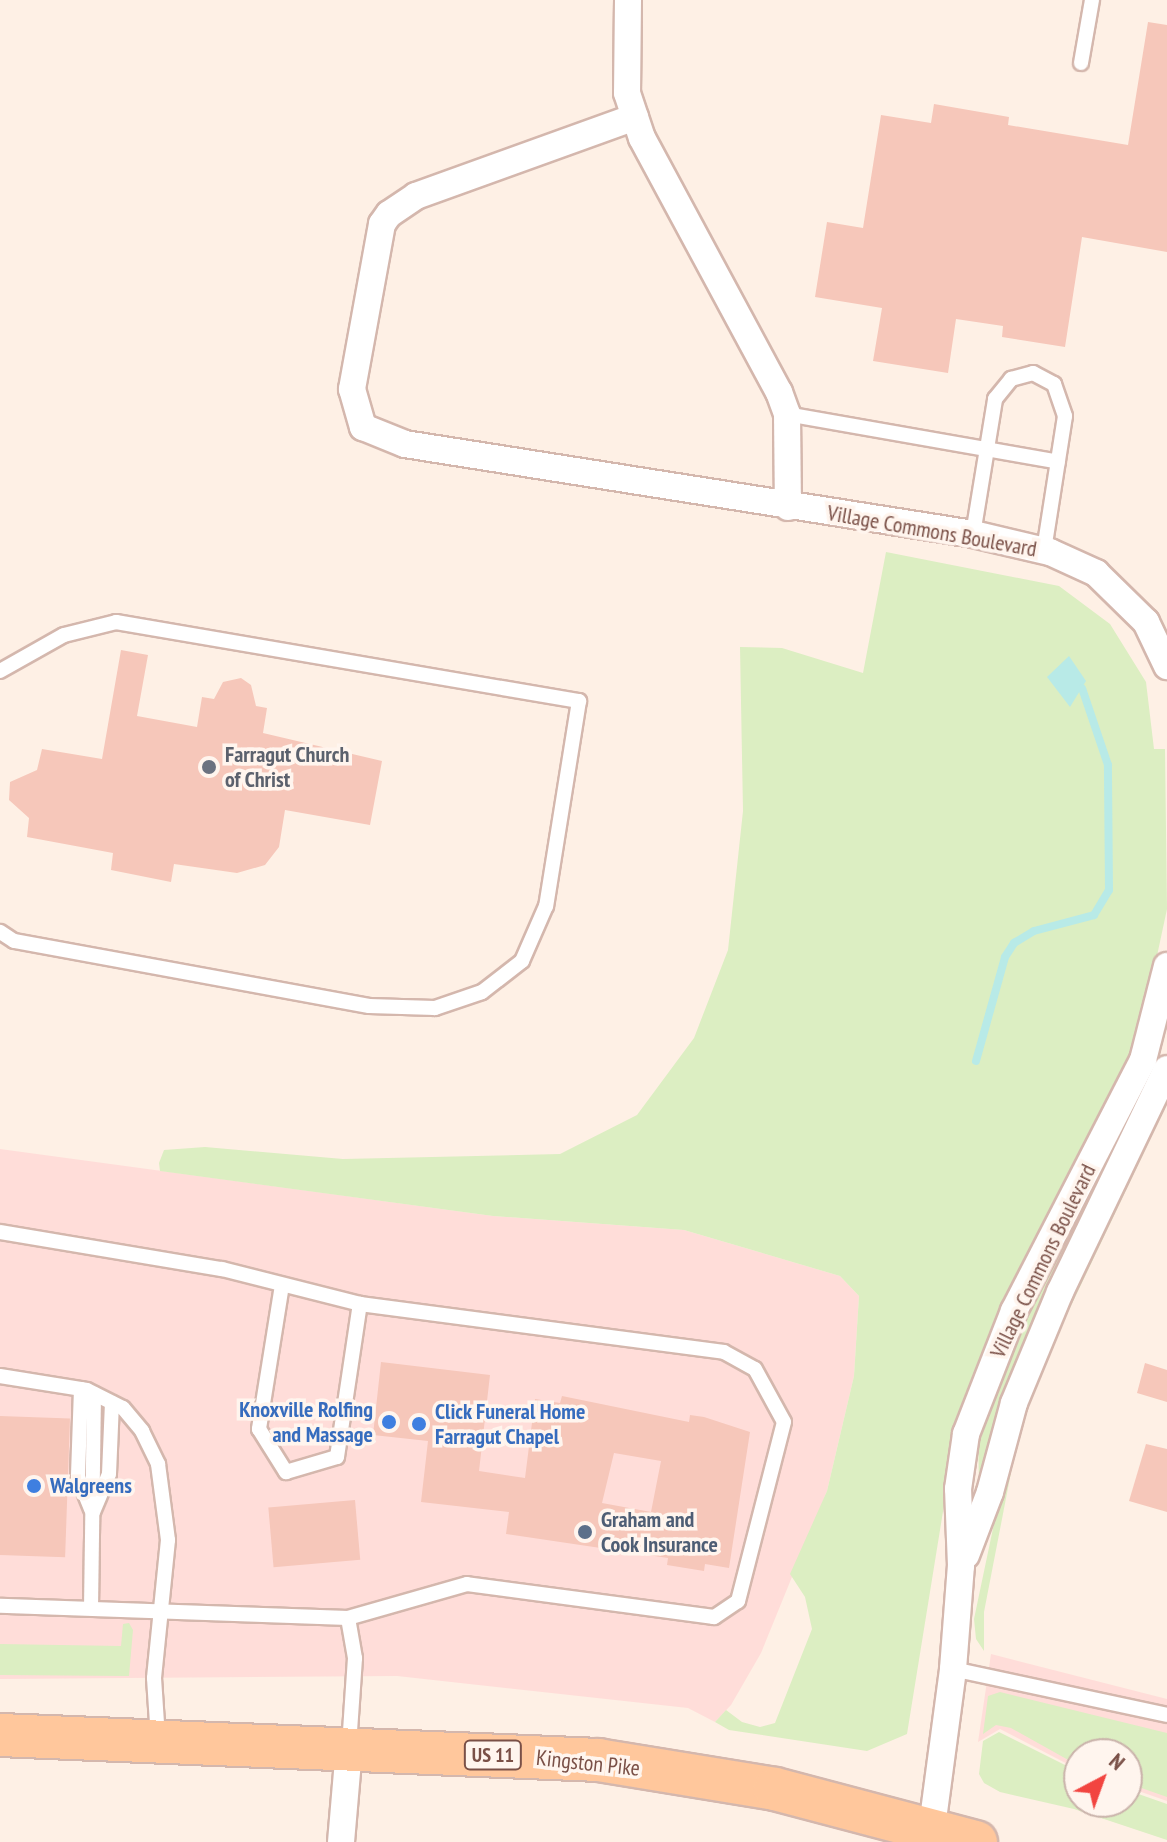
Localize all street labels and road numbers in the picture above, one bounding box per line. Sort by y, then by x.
street label: Village Commons Boulevard [825,500,1039,562]
street label: Village Commons Boulevard [985,1160,1101,1362]
road number: US 11 [463,1739,523,1771]
street label: Kingston Pike [535,1744,641,1782]

